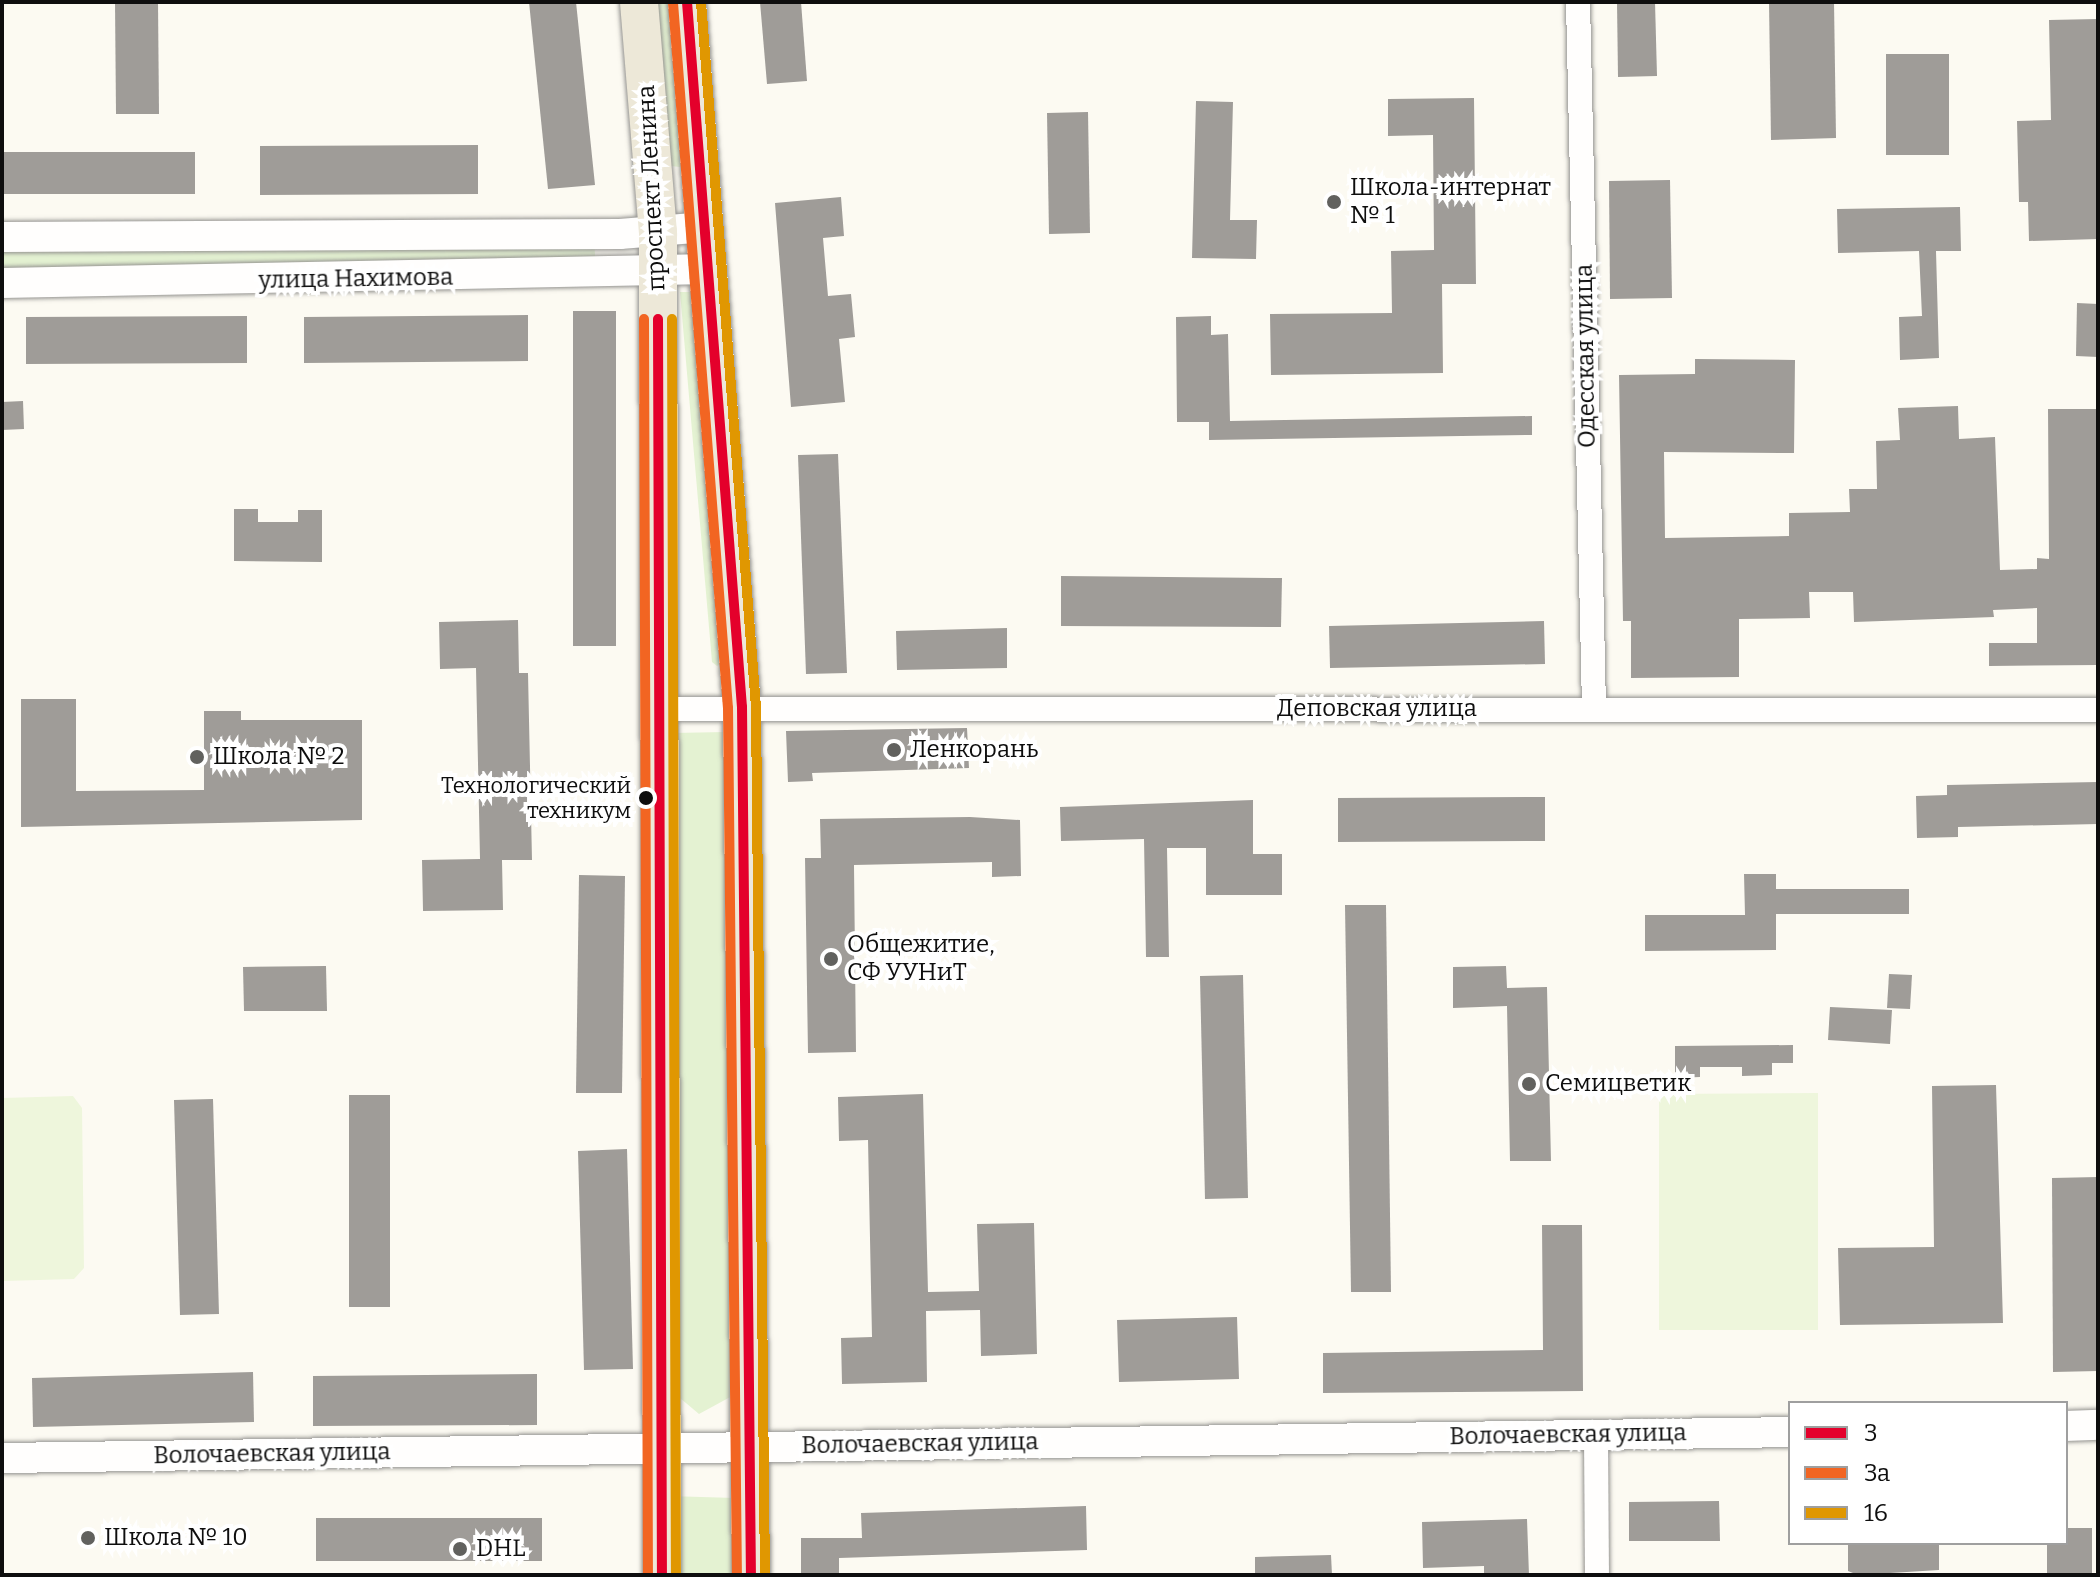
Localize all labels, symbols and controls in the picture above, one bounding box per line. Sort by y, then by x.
street label: проспект Ленина [632,84,672,292]
place label: Школа-интернат № 1 [1350,174,1551,230]
marker: Школа-интернат № 1 [1325,193,1343,211]
street label: улица Нахимова [258,263,454,295]
street label: Одесская улица [1570,264,1602,448]
street label: Деповская улица [1277,695,1477,723]
place label: Ленкорань [910,736,1038,764]
marker: Ленкорань [885,741,903,759]
place label: Школа № 2 [213,743,345,771]
marker: Школа № 2 [188,748,206,766]
place label: Технологический техникум [441,772,631,824]
marker: Технологический техникум [638,790,654,806]
place label: Общежитие, СФ УУНиТ [847,931,995,987]
marker: Общежитие, СФ УУНиТ [822,950,840,968]
place label: Семицветик [1545,1070,1691,1098]
marker: Семицветик [1520,1075,1538,1093]
legend [1788,1401,2068,1545]
street label: Волочаевская улица [1449,1419,1687,1451]
text: 3 [1864,1419,1878,1447]
street label: Волочаевская улица [801,1428,1039,1460]
street label: Волочаевская улица [153,1438,391,1470]
text: 3а [1864,1459,1890,1487]
text: 16 [1864,1499,1888,1527]
place label: Школа № 10 [104,1524,248,1552]
marker: Школа № 10 [79,1529,97,1547]
place label: DHL [476,1535,526,1563]
marker: DHL [451,1540,469,1558]

